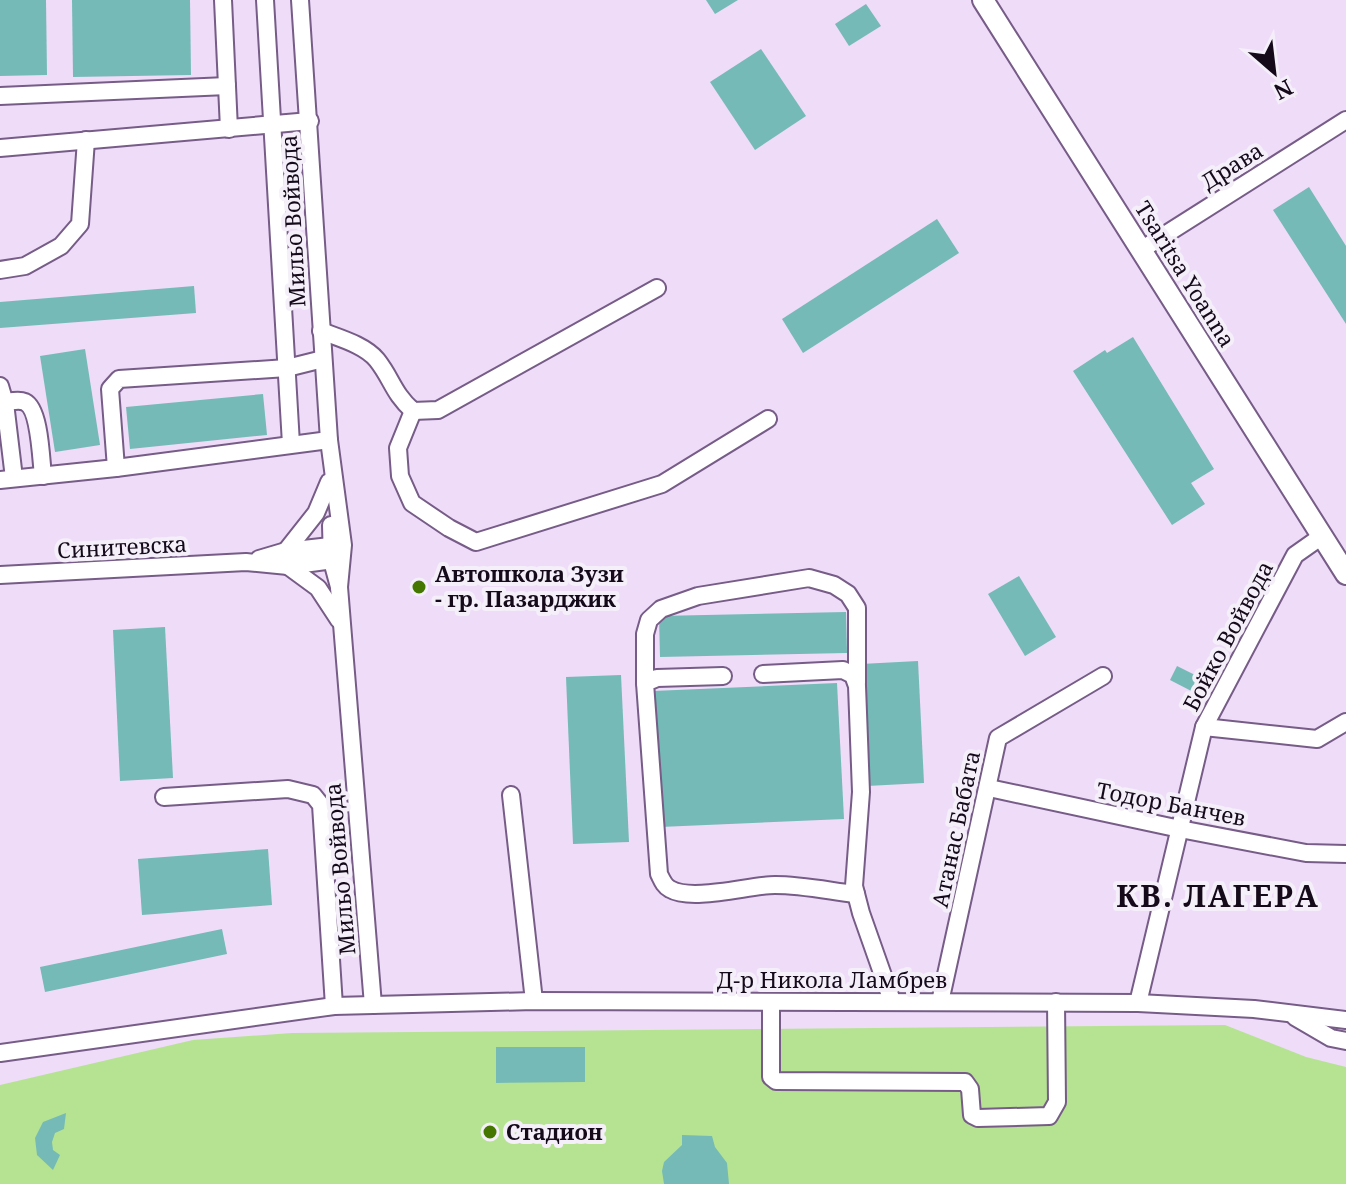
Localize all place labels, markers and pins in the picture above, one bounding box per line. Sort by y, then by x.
place label: Автошкола Зузи - гр. Пазарджик [435,558,624,613]
marker: Автошкола Зузи - гр. Пазарджик [410,578,428,596]
place label: Стадион [506,1116,603,1146]
marker: Стадион [481,1123,499,1141]

